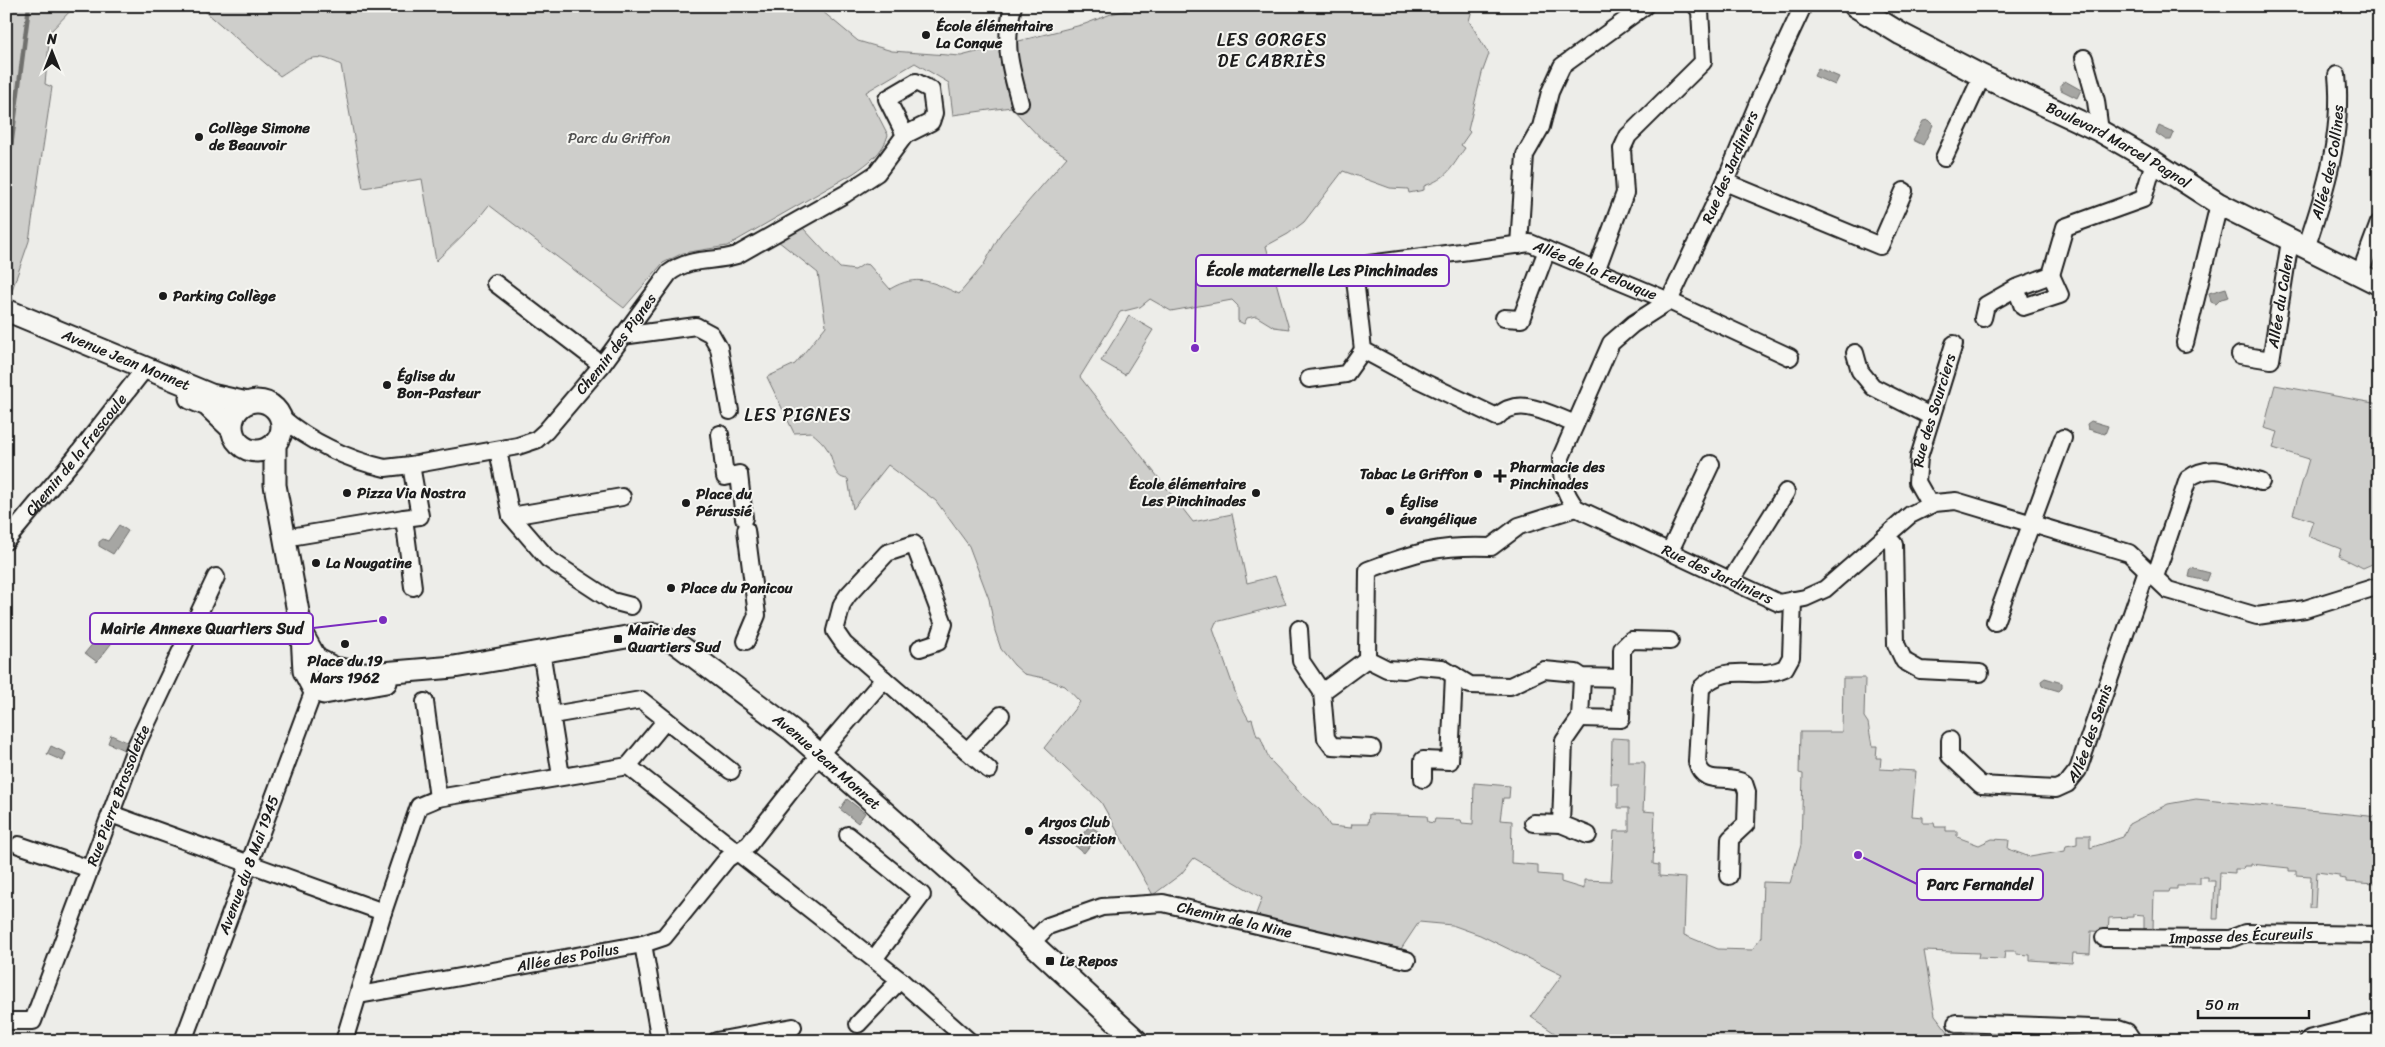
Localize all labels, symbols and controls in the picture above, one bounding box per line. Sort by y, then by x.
place label: École élémentaire La Conque [936,13,1054,56]
district label: LES GORGES DE CABRIÈS [1217,24,1327,77]
text: N [46,27,57,52]
north arrow [28,28,78,78]
marker: École élémentaire La Conque [920,29,932,41]
street label: Boulevard Marcel Pagnol [2042,95,2197,196]
street label: Allée des Collines [2303,104,2351,224]
street label: Rue des Jardiniers [1695,106,1766,228]
place label: Collège Simone de Beauvoir [208,115,310,158]
park label: Parc du Griffon [568,125,670,151]
marker: Collège Simone de Beauvoir [193,131,205,143]
street label: Allée de la Felouque [1529,232,1662,308]
street label: Allée du Calen [2260,252,2301,351]
callout: École maternelle Les Pinchinades [1196,255,1449,286]
text: École maternelle Les Pinchinades [1206,256,1438,285]
place label: Parking Collège [173,283,276,309]
street label: Chemin des Pignes [569,287,663,401]
marker: Parking Collège [157,290,169,302]
street label: Avenue Jean Monnet [57,321,195,398]
street label: Rue des Sourciers [1905,350,1963,468]
place label: Église du Bon-Pasteur [397,363,482,406]
marker: Église du Bon-Pasteur [381,379,393,391]
street label: Chemin de la Frescoule [19,388,134,522]
district label: LES PIGNES [744,399,852,431]
place label: Pharmacie des Pinchinades [1510,454,1606,497]
place label: Tabac Le Griffon [1360,461,1469,487]
marker: Tabac Le Griffon [1472,468,1484,480]
marker: Pharmacie des Pinchinades [1494,470,1506,482]
place label: École élémentaire Les Pinchinades [1129,471,1247,514]
place label: Pizza Via Nostra [357,480,466,506]
place label: Place du Pérussié [696,481,753,524]
marker: Pizza Via Nostra [341,487,353,499]
marker: École élémentaire Les Pinchinades [1250,487,1262,499]
place label: Église évangélique [1399,489,1477,532]
marker: Place du Pérussié [680,497,692,509]
marker: Église évangélique [1384,505,1396,517]
street label: Rue des Jardiniers [1657,537,1778,612]
place label: La Nougatine [326,550,413,576]
marker: La Nougatine [310,557,322,569]
place label: Place du Panicou [681,575,794,601]
marker: Place du Panicou [665,582,677,594]
callout: Mairie Annexe Quartiers Sud [90,613,313,644]
text: Mairie Annexe Quartiers Sud [100,614,305,643]
place label: Mairie des Quartiers Sud [627,617,721,660]
marker: Mairie des Quartiers Sud [612,633,624,645]
marker: Place du 19 Mars 1962 [339,638,351,650]
place label: Place du 19 Mars 1962 [307,648,383,691]
street label: Allée des Semis [2059,680,2120,789]
street label: Avenue Jean Monnet [766,706,887,817]
street label: Rue Pierre Brossolette [79,720,157,870]
street label: Avenue du 8 Mai 1945 [211,792,287,939]
place label: Argos Club Association [1038,809,1117,852]
marker: Argos Club Association [1023,825,1035,837]
callout: Parc Fernandel [1917,869,2043,900]
text: Parc Fernandel [1927,870,2035,899]
street label: Chemin de la Nine [1175,894,1295,946]
street label: Impasse des Écureuils [2168,920,2313,952]
street label: Allée des Poilus [514,935,622,980]
place label: Le Repos [1060,948,1119,974]
marker: Le Repos [1044,955,1056,967]
scale bar [2198,987,2309,1019]
text: 50 m [2205,992,2240,1018]

